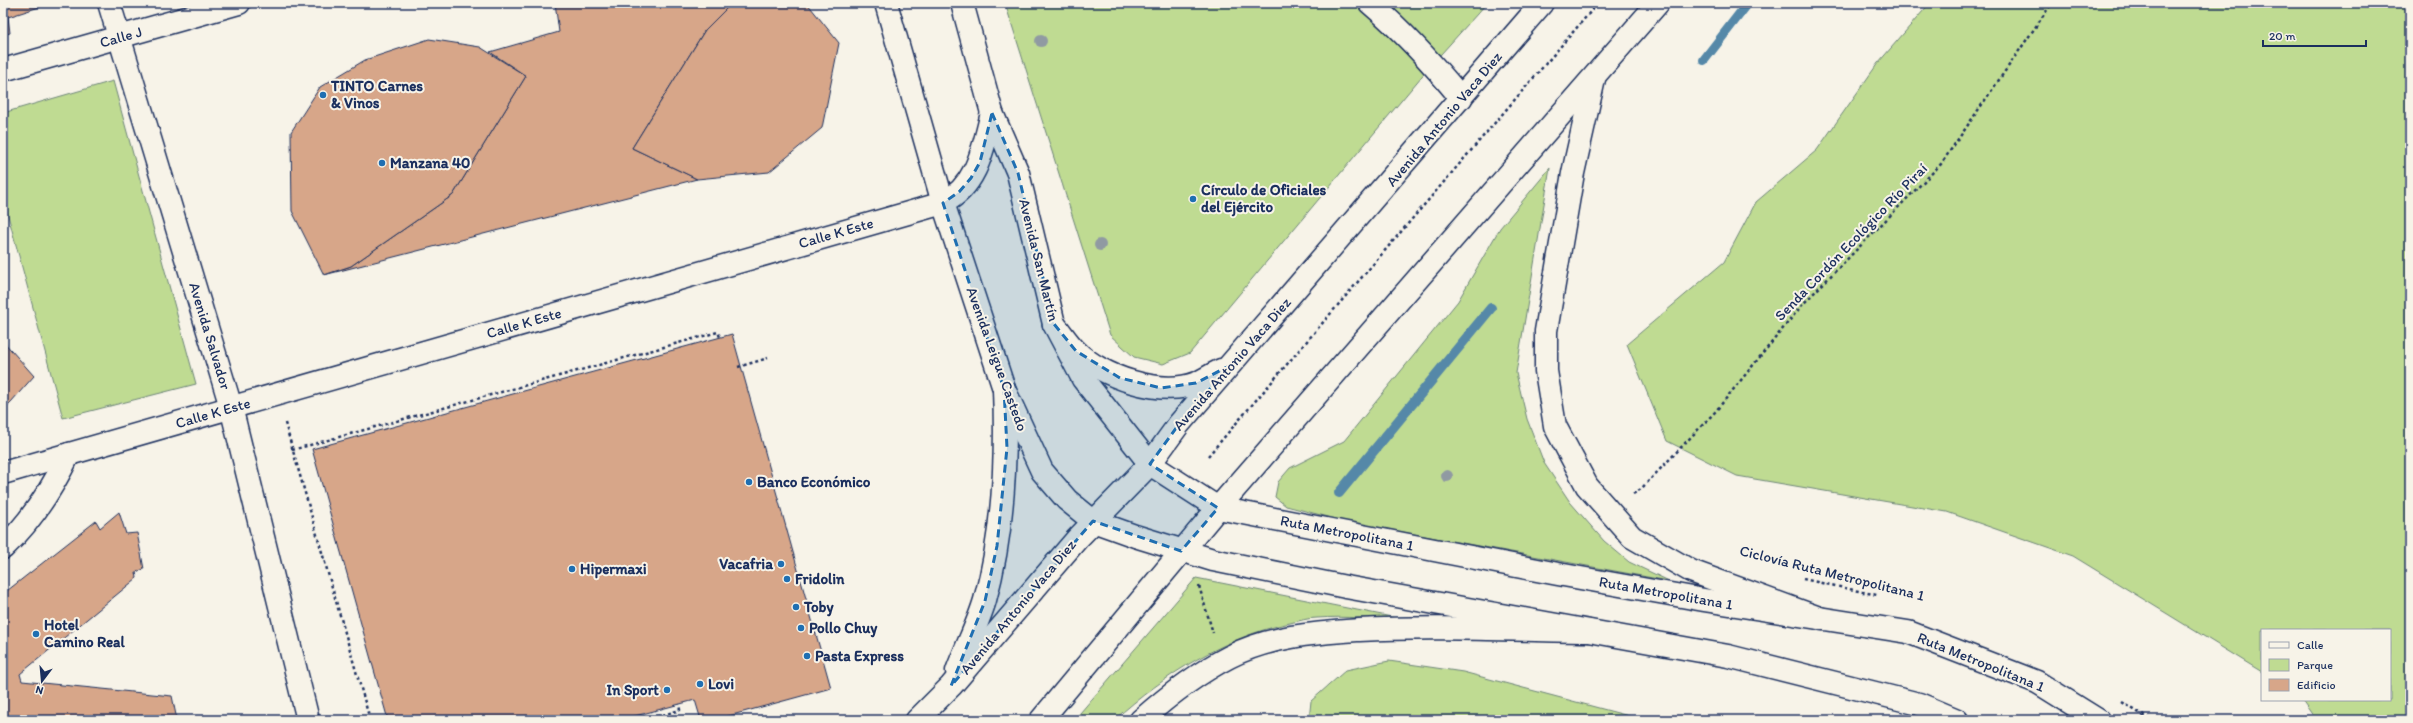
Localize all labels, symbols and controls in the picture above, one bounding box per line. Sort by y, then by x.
street label: Calle J [98,22,144,52]
scale bar [2263,22,2366,48]
text: 20 m [2269,29,2296,43]
street label: Avenida Antonio Vaca Diez [1382,48,1506,190]
place label: TINTO Carnes & Vinos [330,77,423,112]
marker: TINTO Carnes & Vinos [318,90,328,100]
place label: Manzana 40 [390,154,470,172]
marker: Manzana 40 [377,158,387,168]
street label: Senda Cordón Ecológico Río Piraí [1771,159,1931,324]
place label: Círculo de Oficiales del Ejército [1201,181,1327,217]
marker: Círculo de Oficiales del Ejército [1188,194,1198,204]
street label: Avenida San Martín [1015,197,1063,324]
street label: Calle K Este [796,214,876,252]
street label: Avenida Salvador [185,280,235,392]
street label: Avenida Leigue Castedo [962,284,1032,434]
street label: Avenida Antonio Vaca Diez [1169,294,1295,434]
street label: Calle K Este [484,304,564,342]
street label: Calle K Este [173,394,253,432]
place label: Banco Económico [757,473,871,491]
marker: Banco Económico [744,477,754,487]
street label: Ruta Metropolitana 1 [1279,511,1415,555]
street label: Avenida Antonio Vaca Diez [956,536,1080,678]
street label: Ciclovía Ruta Metropolitana 1 [1738,541,1926,605]
place label: Vacafria [719,555,773,573]
marker: Vacafria [776,559,786,569]
place label: Hipermaxi [580,560,647,579]
marker: Hipermaxi [567,564,577,574]
place label: Fridolin [795,570,845,588]
street label: Ruta Metropolitana 1 [1598,572,1734,614]
marker: Fridolin [782,574,792,584]
place label: Toby [803,598,834,617]
marker: Toby [791,602,801,612]
place label: Hotel Camino Real [44,616,125,651]
place label: Pollo Chuy [809,619,878,638]
marker: Pollo Chuy [796,623,806,633]
street label: Ruta Metropolitana 1 [1915,628,2047,696]
marker: Hotel Camino Real [31,629,41,639]
legend [2261,629,2391,701]
text: Calle [2297,638,2324,652]
place label: Pasta Express [815,647,904,666]
marker: Pasta Express [802,651,812,661]
text: Parque [2297,658,2333,672]
north arrow [22,661,62,701]
place label: Lovi [708,675,734,693]
text: Edificio [2297,678,2336,692]
marker: Lovi [695,679,705,689]
place label: In Sport [606,681,659,700]
text: N [34,683,45,697]
marker: In Sport [662,685,672,695]

